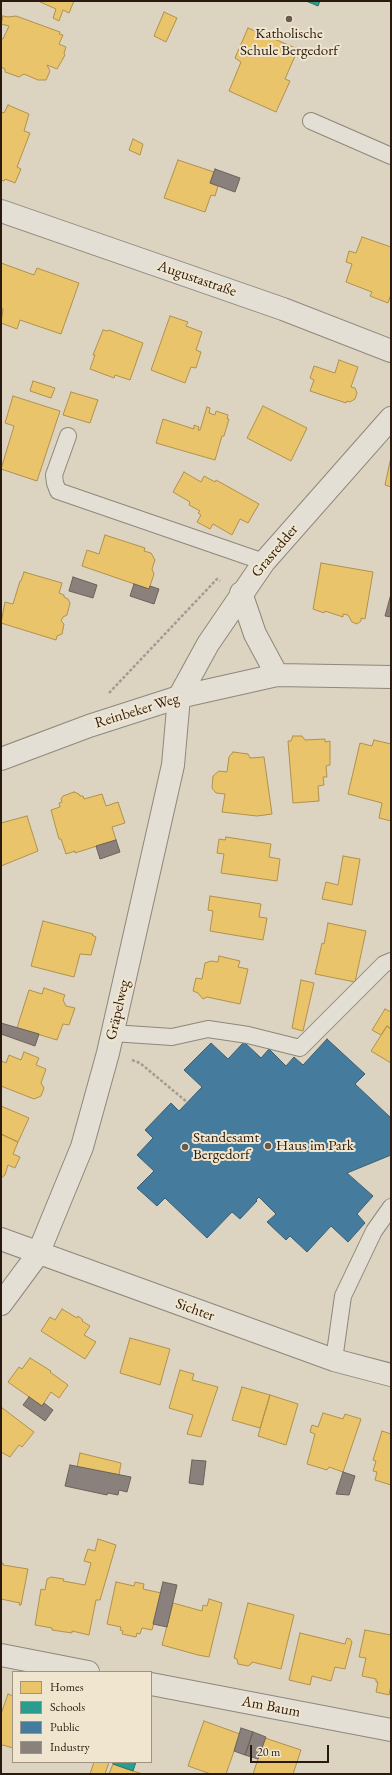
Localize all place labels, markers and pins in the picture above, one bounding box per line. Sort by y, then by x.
marker: Katholische Schule Bergedorf [284,14,294,24]
place label: Katholische Schule Bergedorf [240,25,338,60]
place label: Standesamt Bergedorf [193,1129,259,1164]
place label: Haus im Park [276,1137,354,1155]
marker: Haus im Park [263,1141,273,1151]
marker: Standesamt Bergedorf [180,1142,190,1152]

